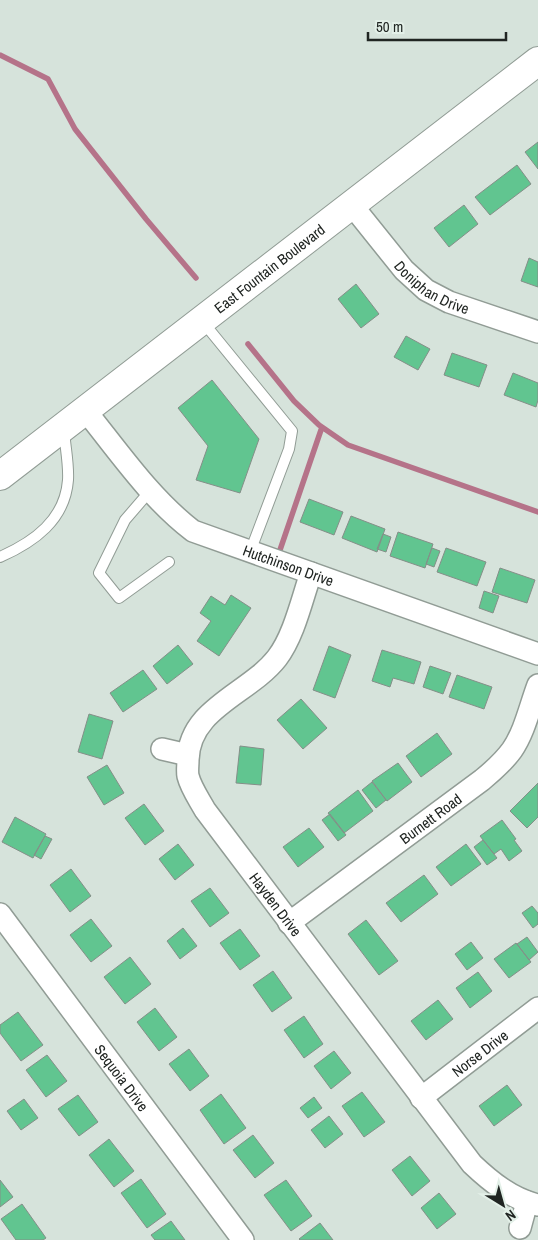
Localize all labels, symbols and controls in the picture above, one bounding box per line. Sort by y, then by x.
scale bar [368,10,506,42]
text: 50 m [376,16,403,37]
street label: East Fountain Boulevard [209,219,329,318]
street label: Doniphan Drive [390,256,472,319]
street label: Hutchinson Drive [240,539,337,591]
street label: Burnett Road [395,788,466,848]
street label: Hayden Drive [245,868,307,941]
street label: Norse Drive [447,1024,512,1081]
street label: Sequoia Drive [90,1040,154,1116]
north arrow [478,1180,528,1230]
text: N [502,1206,520,1225]

